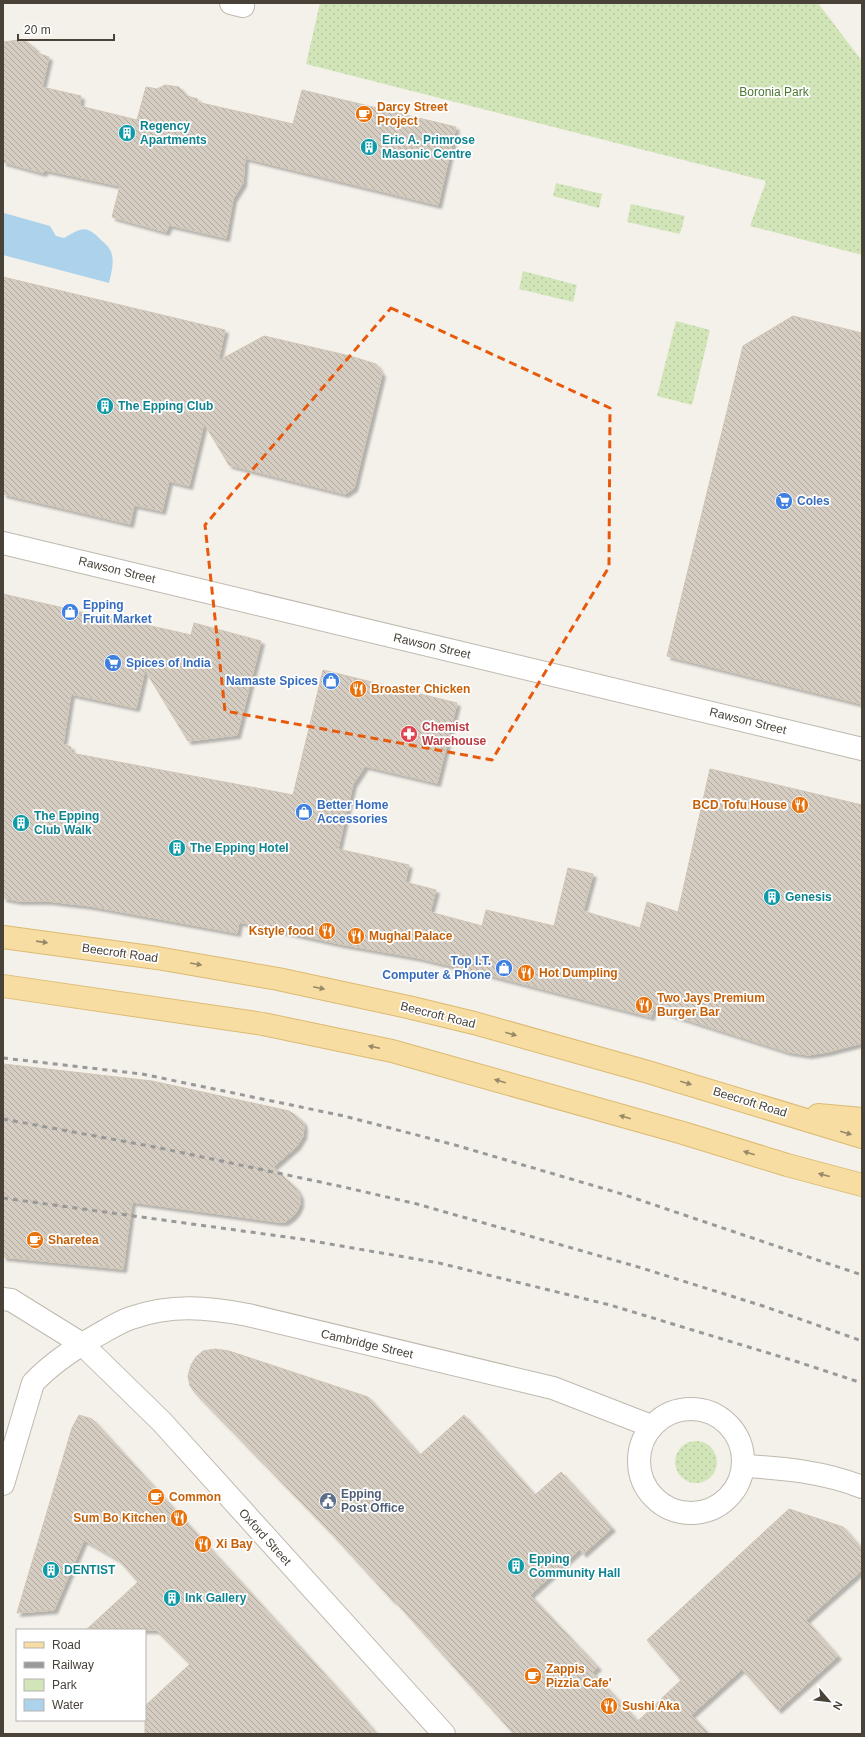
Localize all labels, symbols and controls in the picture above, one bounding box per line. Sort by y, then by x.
scale bar [18,16,114,42]
text: 20 m [24,23,51,37]
park label: Boronia Park [739,85,810,99]
place label: Darcy Street Project [377,100,448,128]
cafe icon: Darcy Street Project [354,104,374,124]
place label: Regency Apartments [140,119,207,147]
building icon: Regency Apartments [117,123,137,143]
place label: Eric A. Primrose Masonic Centre [382,133,475,161]
building icon: Eric A. Primrose Masonic Centre [359,137,379,157]
building icon: The Epping Club [95,396,115,416]
place label: The Epping Club [118,399,213,413]
supermarket icon: Coles [774,491,794,511]
place label: Coles [797,494,830,508]
street label: Rawson Street [77,554,158,586]
place label: Epping Fruit Market [83,598,152,626]
shop icon: Epping Fruit Market [60,602,80,622]
street label: Rawson Street [392,630,473,662]
supermarket icon: Spices of India [103,653,123,673]
place label: Spices of India [126,656,211,670]
shop icon: Namaste Spices [321,671,341,691]
place label: Namaste Spices [226,674,318,688]
restaurant icon: Broaster Chicken [348,679,368,699]
place label: Broaster Chicken [371,682,470,696]
street label: Rawson Street [708,705,789,737]
place label: Chemist Warehouse [422,720,487,748]
pharmacy icon: Chemist Warehouse [399,724,419,744]
restaurant icon: BCD Tofu House [790,795,810,815]
place label: Better Home Accessories [317,798,389,826]
place label: BCD Tofu House [693,798,787,812]
shop icon: Better Home Accessories [294,802,314,822]
place label: The Epping Club Walk [34,809,99,837]
building icon: The Epping Club Walk [11,813,31,833]
building icon: The Epping Hotel [167,838,187,858]
place label: The Epping Hotel [190,841,289,855]
building icon: Genesis [762,887,782,907]
place label: Genesis [785,890,832,904]
restaurant icon: Kstyle food [317,921,337,941]
place label: Kstyle food [249,924,314,938]
restaurant icon: Mughal Palace [346,926,366,946]
place label: Mughal Palace [369,929,453,943]
one-way arrow [36,939,48,946]
street label: Beecroft Road [81,941,159,965]
place label: Top I.T. Computer & Phone [382,954,491,982]
shop icon: Top I.T. Computer & Phone [494,958,514,978]
one-way arrow [190,962,202,968]
restaurant icon: Hot Dumpling [516,963,536,983]
place label: Hot Dumpling [539,966,618,980]
one-way arrow [313,986,326,992]
place label: Two Jays Premium Burger Bar [657,991,765,1019]
restaurant icon: Two Jays Premium Burger Bar [634,995,654,1015]
street label: Beecroft Road [399,999,477,1031]
one-way arrow [505,1031,517,1037]
one-way arrow [368,1044,380,1050]
one-way arrow [493,1078,505,1084]
one-way arrow [680,1080,692,1086]
street label: Beecroft Road [711,1084,789,1120]
one-way arrow [618,1114,630,1120]
one-way arrow [841,1130,853,1136]
one-way arrow [743,1150,755,1156]
one-way arrow [818,1172,830,1178]
cafe icon: Sharetea [25,1230,45,1250]
place label: Sharetea [48,1233,99,1247]
street label: Cambridge Street [320,1327,415,1362]
cafe icon: Common [146,1487,166,1507]
place label: Epping Post Office [341,1487,405,1515]
place label: Common [169,1490,221,1504]
public building icon: Epping Post Office [318,1491,338,1511]
street label: Oxford Street [236,1506,295,1569]
restaurant icon: Sum Bo Kitchen [169,1508,189,1528]
place label: Sum Bo Kitchen [73,1511,166,1525]
restaurant icon: Xi Bay [193,1534,213,1554]
place label: Xi Bay [216,1537,253,1551]
place label: Epping Community Hall [529,1552,620,1580]
building icon: Epping Community Hall [506,1556,526,1576]
building icon: DENTIST [41,1560,61,1580]
place label: DENTIST [64,1563,116,1577]
building icon: Ink Gallery [162,1588,182,1608]
place label: Ink Gallery [185,1591,247,1605]
legend [16,1629,146,1721]
text: Road [52,1638,81,1652]
text: Railway [52,1658,94,1672]
place label: Zappis Pizzia Cafe' [546,1662,612,1690]
cafe icon: Zappis Pizzia Cafe' [523,1666,543,1686]
text: Park [52,1678,78,1692]
north arrow [809,1681,849,1721]
restaurant icon: Sushi Aka [599,1696,619,1716]
text: Water [52,1698,84,1712]
place label: Sushi Aka [622,1699,680,1713]
text: N [831,1699,845,1712]

